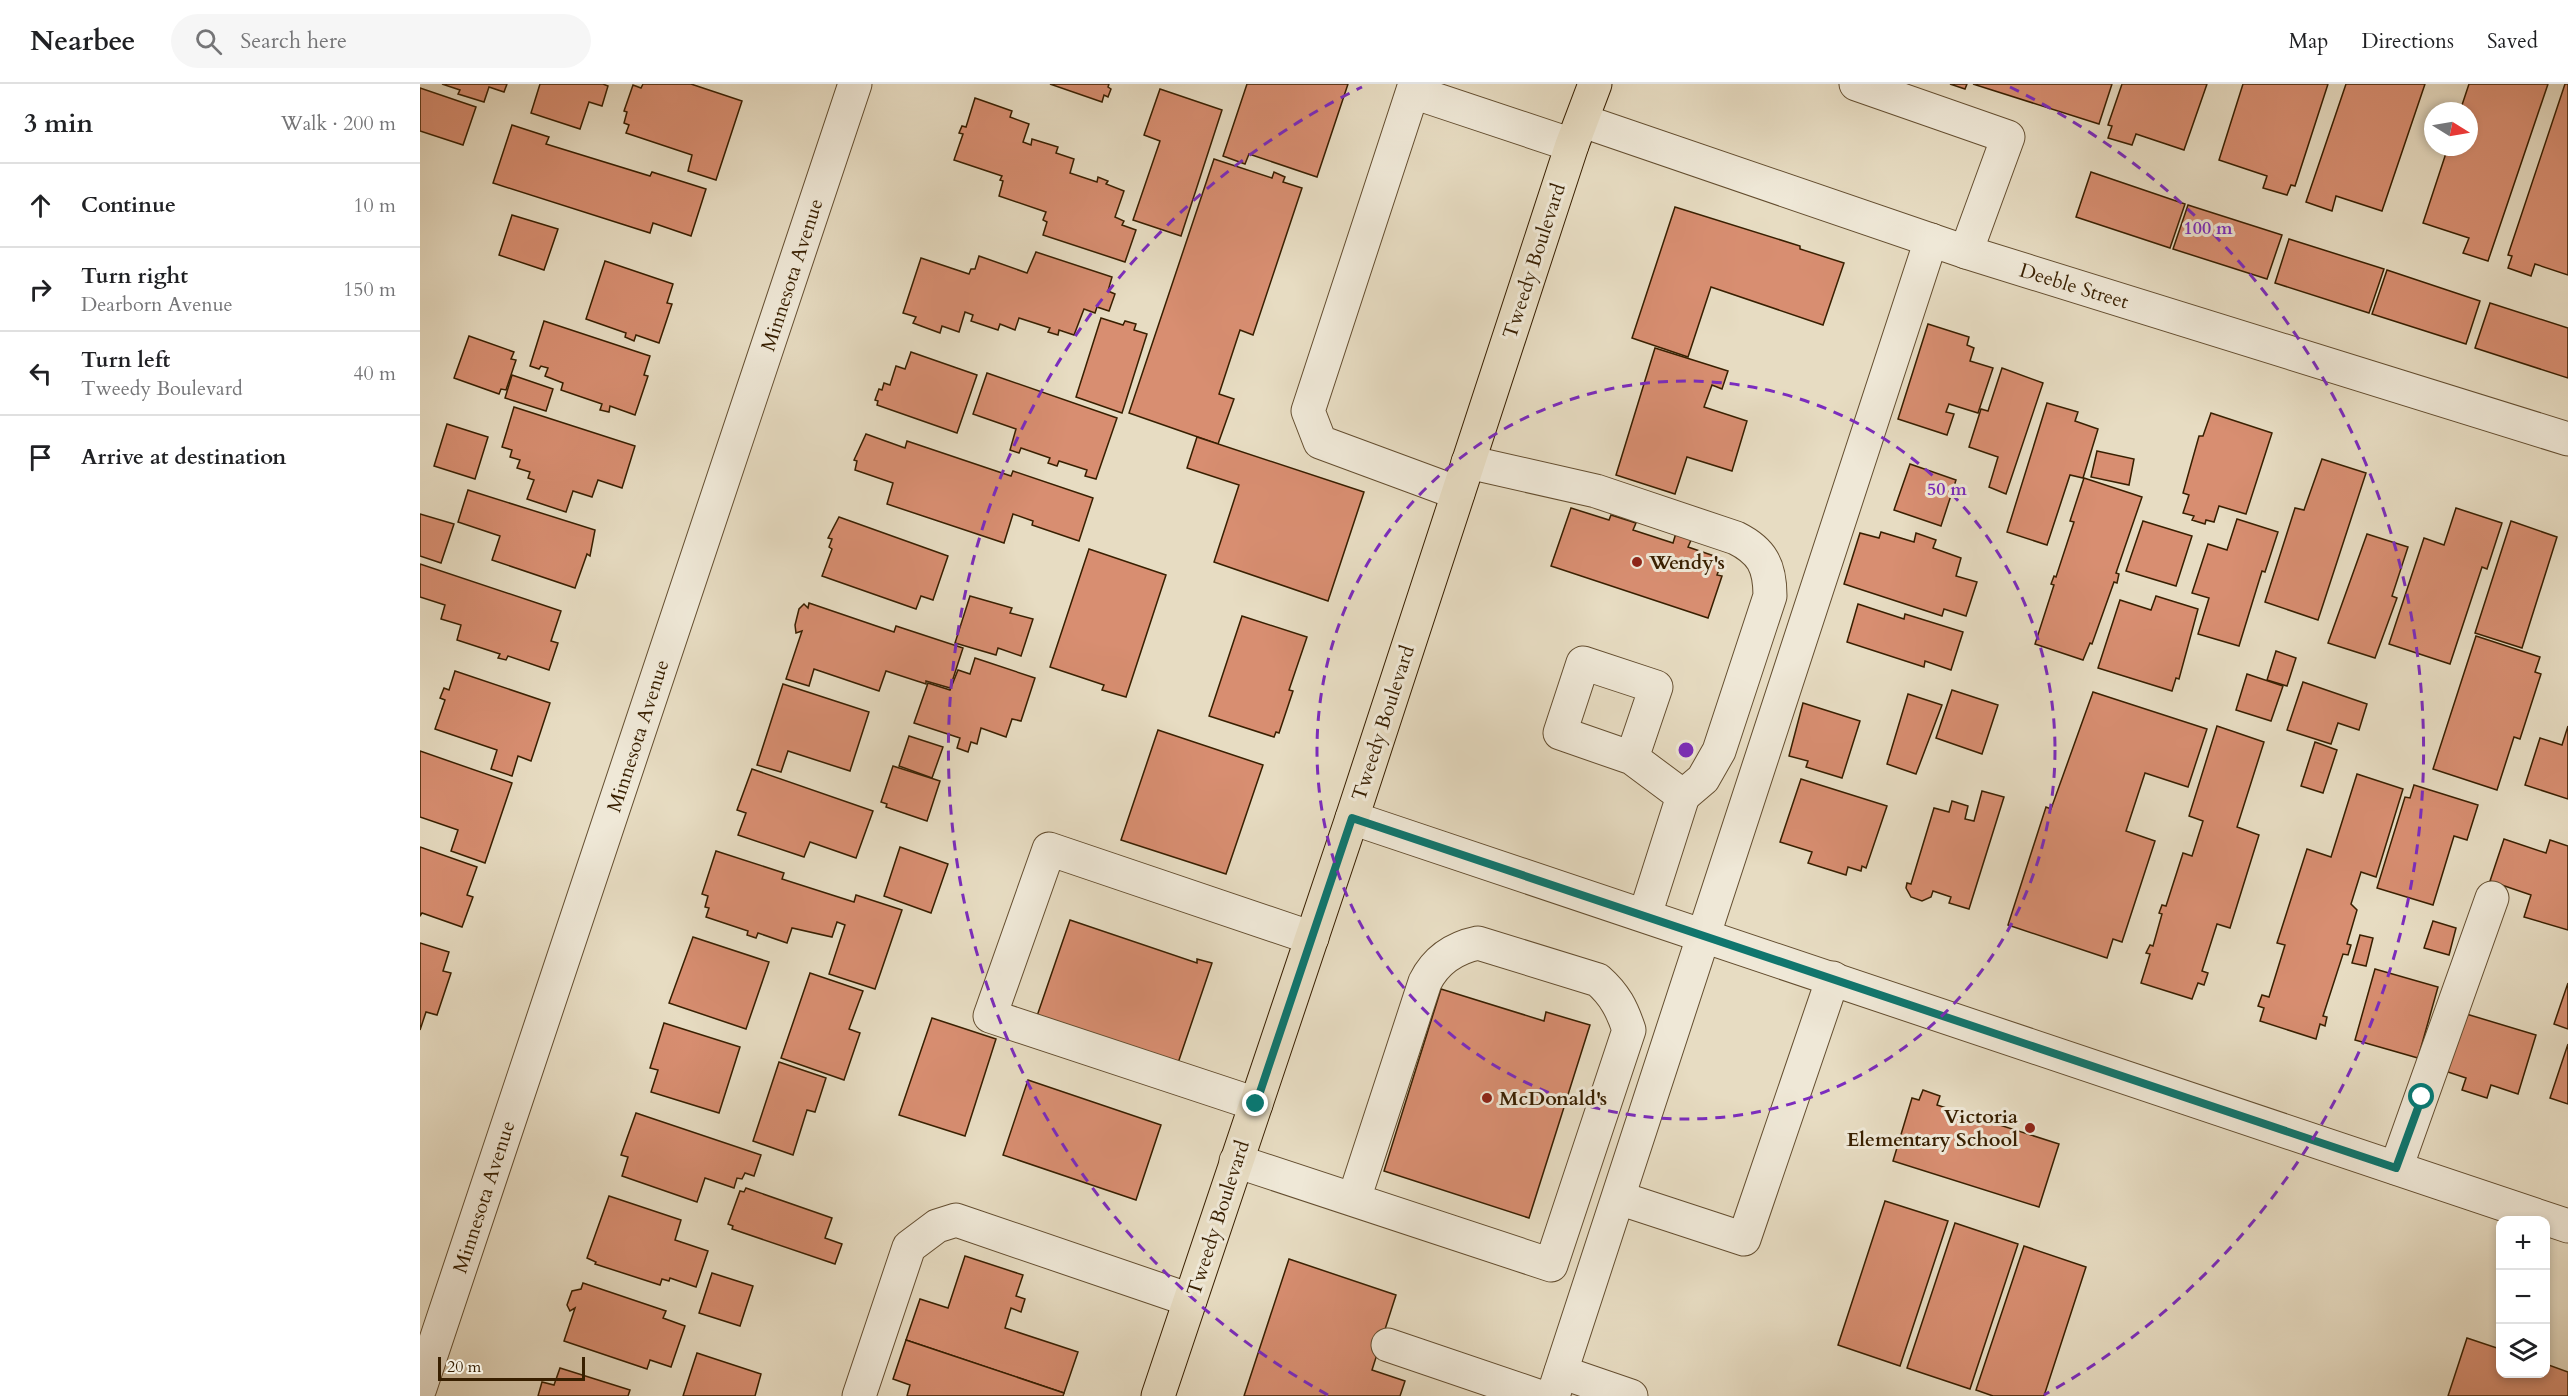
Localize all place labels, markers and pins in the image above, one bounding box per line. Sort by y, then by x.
place label: Wendy's [1648,549,1725,576]
marker: Wendy's [1630,555,1644,569]
centre of rings [1676,740,1696,760]
place label: McDonald's [1499,1085,1607,1112]
marker: McDonald's [1480,1091,1494,1105]
place label: Victoria Elementary School [1846,1103,2018,1153]
marker: Victoria Elementary School [2023,1121,2037,1135]

